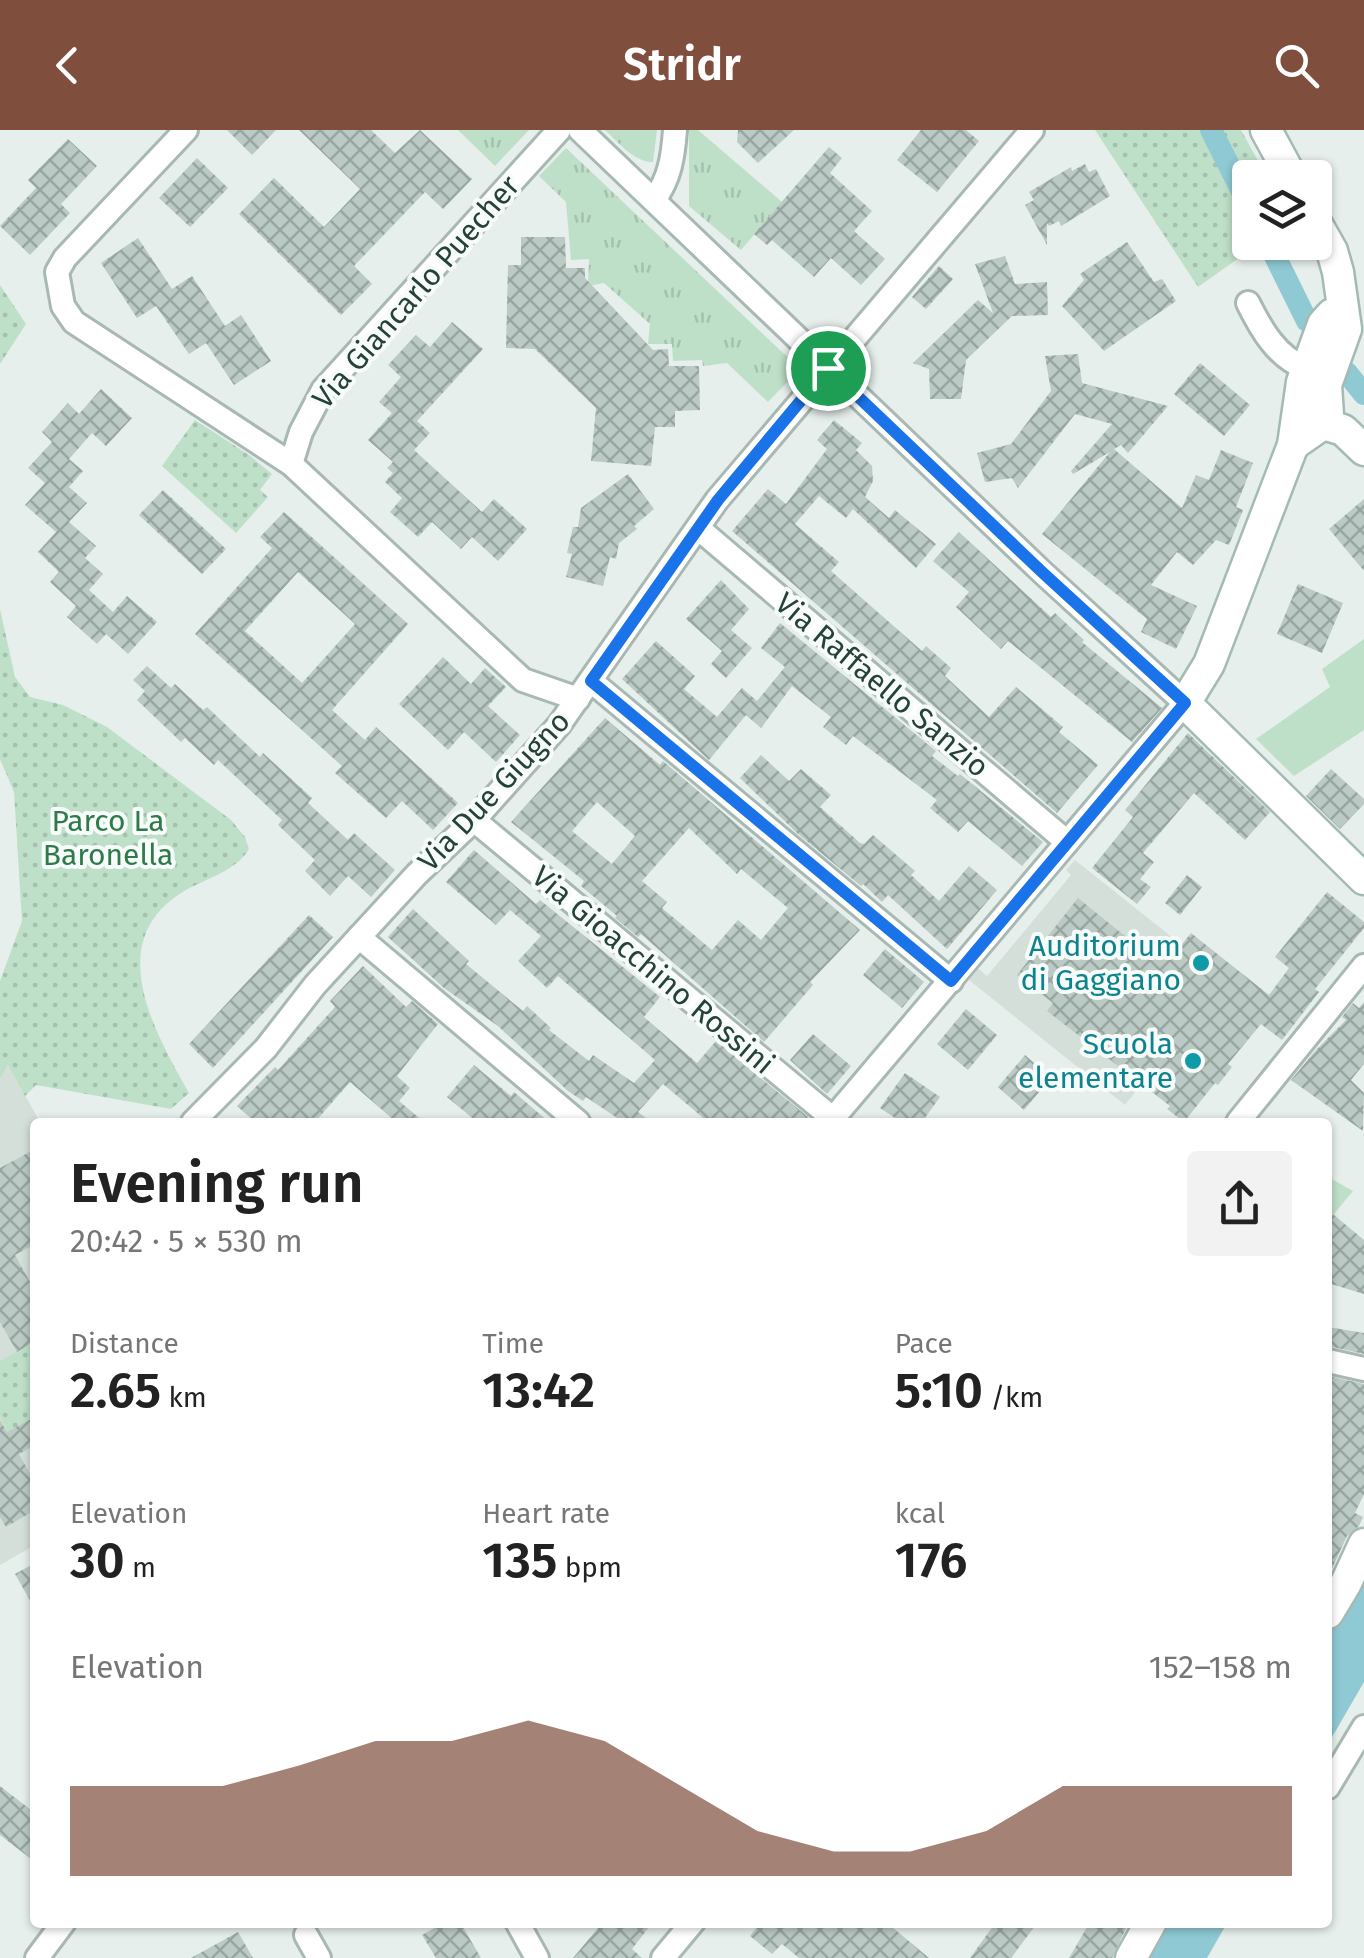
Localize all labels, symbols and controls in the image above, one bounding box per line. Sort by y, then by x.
icon: back [40,38,95,93]
text: Stridr [623,38,741,92]
icon: search [1269,38,1324,93]
map controls [1232,160,1332,260]
button: layers [1232,160,1332,260]
street label: Via Giancarlo Puecher [305,168,527,416]
pin [786,326,871,411]
icon: arrive [801,341,856,396]
street label: Via Raffaello Sanzio [768,585,996,785]
street label: Via Due Giugno [411,703,577,879]
park label: Parco La Baronella [43,803,173,873]
street label: Via Gioacchino Rossini [525,858,781,1082]
place label: Auditorium di Gaggiano [1021,928,1181,998]
marker: Auditorium di Gaggiano [1190,952,1212,974]
place label: Scuola elementare [1018,1026,1173,1096]
marker: Scuola elementare [1182,1050,1204,1072]
text: Evening run [70,1151,364,1217]
button: share [1187,1151,1292,1256]
text: 20:42 · 5 × 530 m [70,1222,303,1260]
text: Distance [70,1327,179,1360]
text: Time [482,1327,544,1360]
text: Pace [895,1327,953,1360]
text: 2.65 [70,1360,161,1420]
text: 13:42 [482,1360,595,1420]
text: 5:10 [895,1360,983,1420]
text: km [161,1381,207,1414]
text: /km [983,1381,1043,1414]
text: Elevation [70,1497,187,1530]
text: Heart rate [482,1497,610,1530]
text: kcal [895,1497,945,1530]
text: 30 [70,1530,125,1590]
text: 135 [482,1530,557,1590]
text: 176 [895,1530,967,1590]
text: m [125,1551,156,1584]
text: bpm [557,1551,622,1584]
text: Elevation [70,1648,204,1686]
text: 152–158 m [1149,1648,1292,1686]

